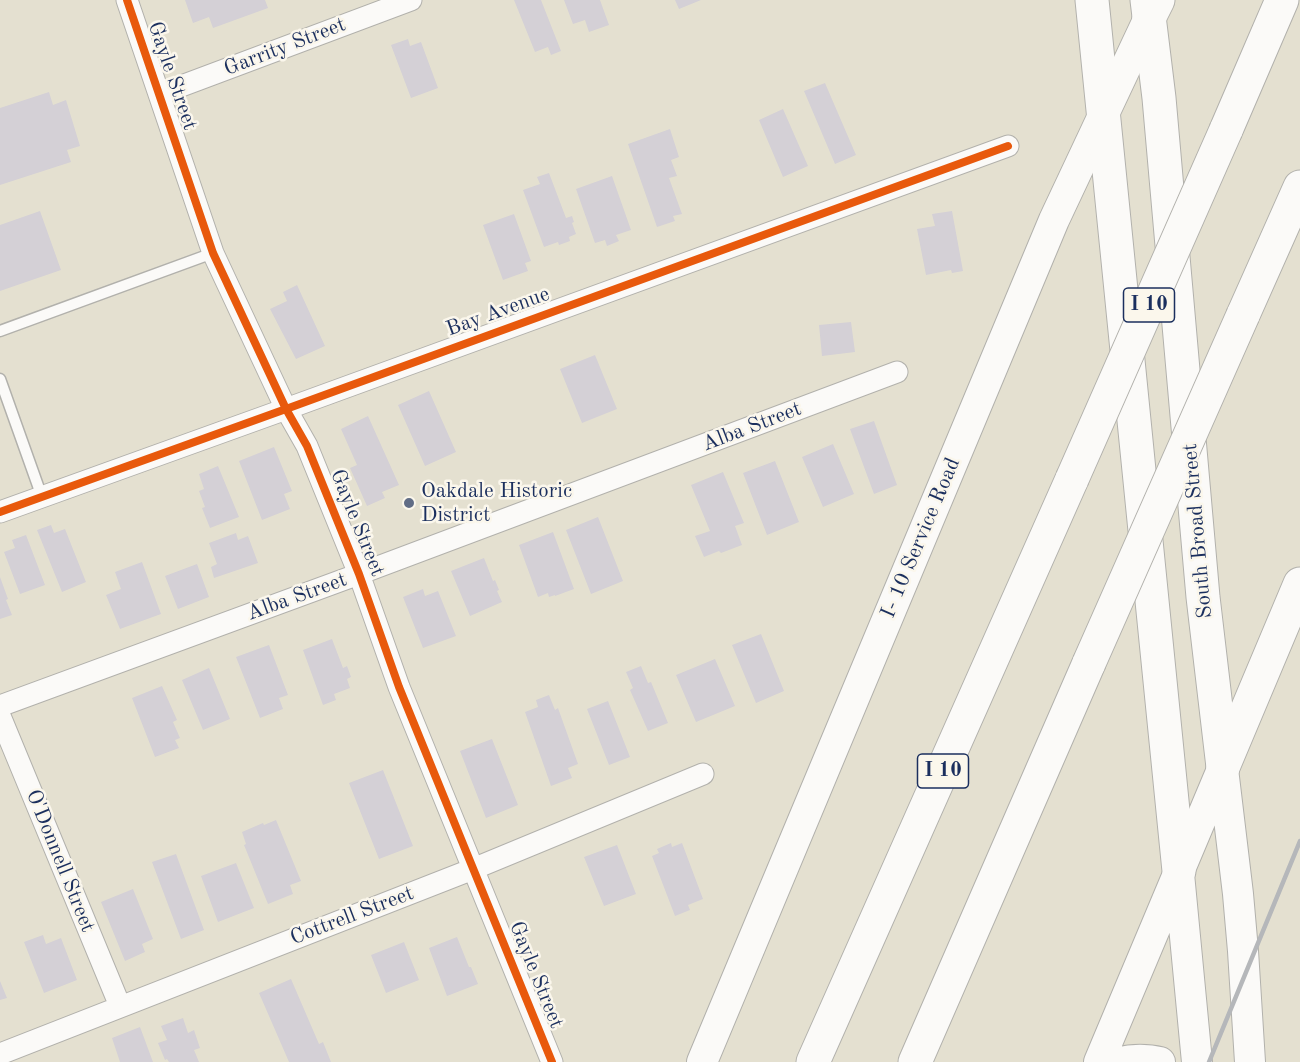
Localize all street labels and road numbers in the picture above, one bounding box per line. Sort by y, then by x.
street label: Garrity Street [221,12,349,82]
street label: Gayle Street [142,18,202,134]
street label: Bay Avenue [443,282,553,342]
road number: I 10 [1124,288,1174,322]
street label: Alba Street [699,397,805,457]
street label: South Broad Street [1178,442,1218,620]
street label: I- 10 Service Road [876,454,966,622]
street label: Gayle Street [324,466,390,580]
street label: Alba Street [244,567,350,627]
road number: I 10 [918,754,968,788]
street label: O'Donnell Street [20,786,100,936]
street label: Cottrell Street [287,881,417,951]
street label: Gayle Street [503,918,569,1032]

